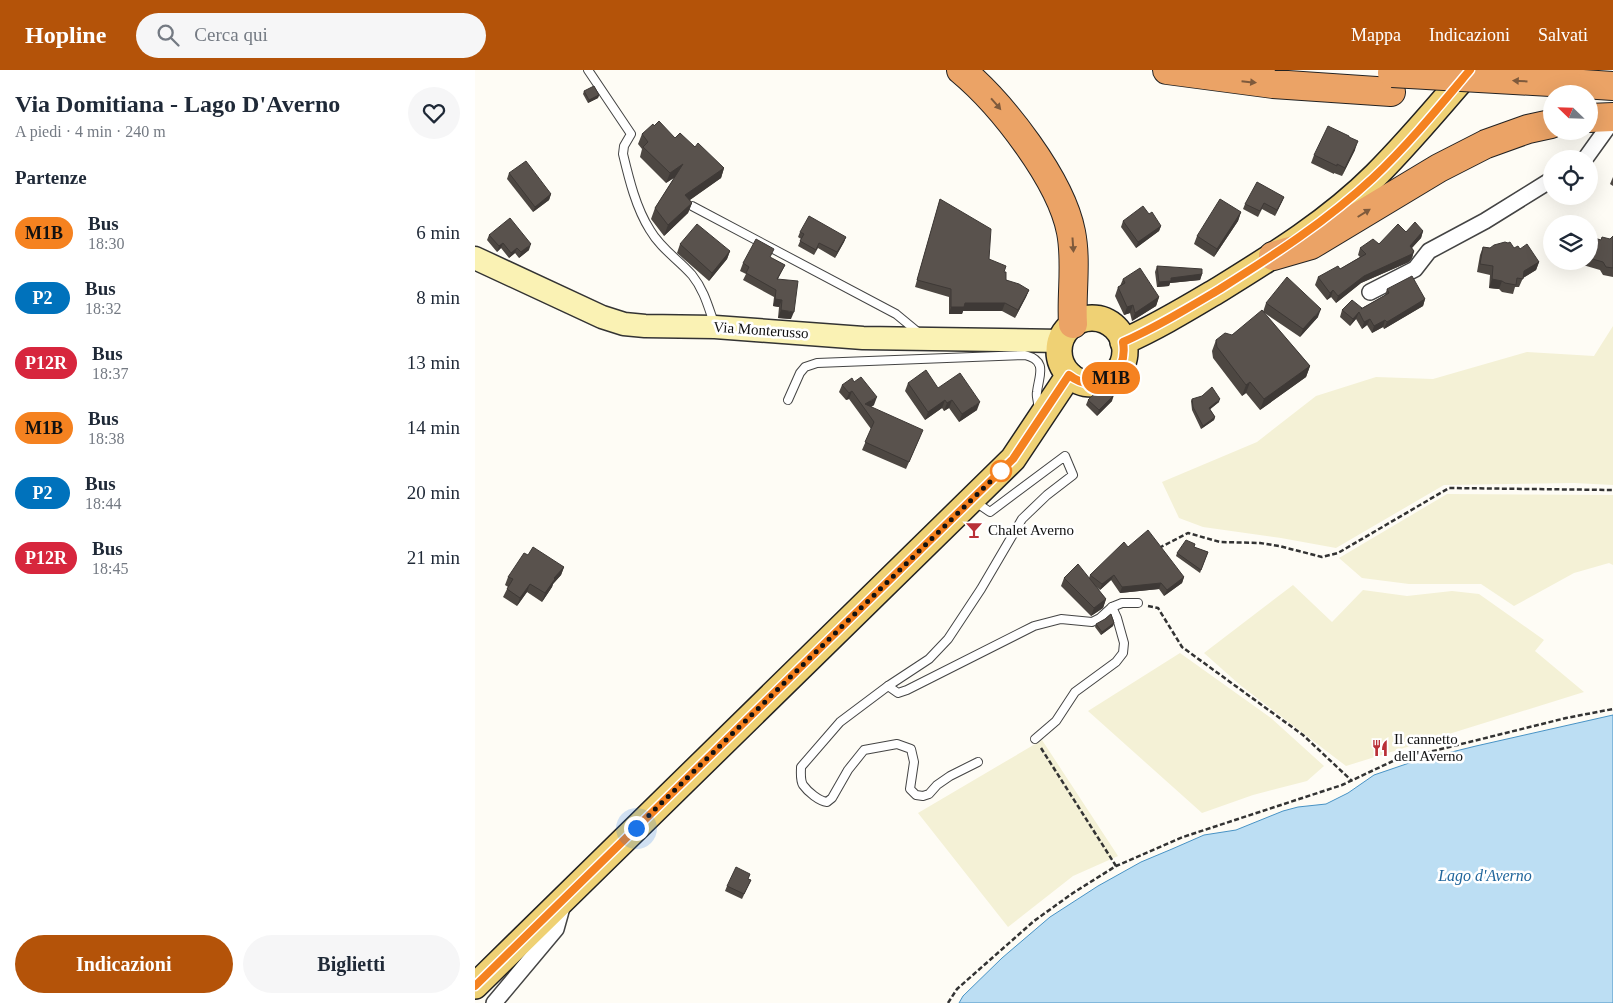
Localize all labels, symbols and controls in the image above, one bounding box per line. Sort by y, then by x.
search box [136,13,486,58]
icon: search [154,21,182,49]
text: Hopline [25,22,106,48]
text: Cerca qui [194,24,268,45]
text: Mappa [1351,25,1401,45]
text: Indicazioni [1429,25,1510,45]
text: Salvati [1538,25,1588,45]
one-way arrow [1511,76,1527,84]
one-way arrow [1242,78,1258,86]
north arrow [1543,85,1597,140]
map controls [1543,85,1598,270]
button: heart [408,87,460,139]
text: Via Domitiana - Lago D'Averno [15,91,340,117]
one-way arrow [990,98,1002,110]
text: A piedi · 4 min · 240 m [15,123,166,140]
button: locate [1543,150,1598,205]
text: Partenze [15,167,87,188]
one-way arrow [1357,208,1370,218]
text: Bus [88,213,119,234]
button: layers [1543,215,1598,270]
text: 6 min [416,222,460,243]
text: M1B [25,223,63,243]
text: 18:30 [88,235,124,252]
one-way arrow [1069,237,1077,253]
text: Bus [85,278,116,299]
text: 8 min [416,287,460,308]
text: P2 [33,288,53,308]
text: 18:32 [85,300,121,317]
street label: Via Monterusso [713,319,809,341]
text: Bus [92,343,123,364]
text: 13 min [407,352,460,373]
text: P12R [25,353,67,373]
line badge: M1B [1082,362,1140,394]
text: 18:37 [92,365,128,382]
text: M1B [1092,368,1130,388]
text: Bus [88,408,119,429]
text: 14 min [407,417,460,438]
text: M1B [25,418,63,438]
text: 18:38 [88,430,124,447]
unlabelled marker [990,460,1012,482]
text: Bus [85,473,116,494]
text: 20 min [407,482,460,503]
text: P2 [33,483,53,503]
text: 18:44 [85,495,121,512]
bar icon: Chalet Averno [964,520,984,540]
place label: Chalet Averno [988,522,1074,538]
text: Bus [92,538,123,559]
text: 21 min [407,547,460,568]
text: P12R [25,548,67,568]
text: 18:45 [92,560,128,577]
place label: Il cannetto dell'Averno [1394,731,1463,764]
restaurant icon: Il cannetto dell'Averno [1370,738,1390,758]
your location [624,816,649,841]
water label: Lago d'Averno [1437,867,1532,885]
button: Indicazioni [15,935,233,993]
button: Biglietti [243,935,460,993]

